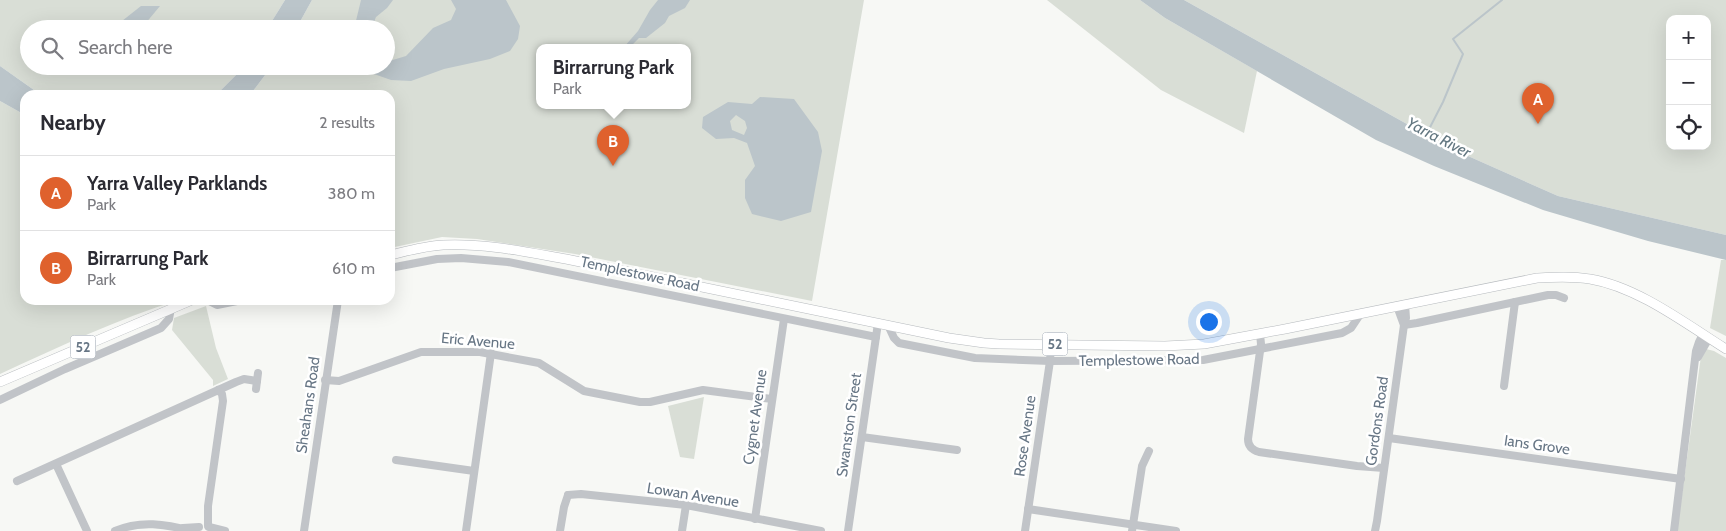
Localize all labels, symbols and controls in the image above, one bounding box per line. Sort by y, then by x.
map controls [1666,15,1711,150]
button: + [1666,15,1711,60]
search box [20,20,395,75]
icon: search [38,34,66,62]
text: Search here [78,36,172,59]
popup [536,44,691,109]
text: Birrarrung Park [553,56,674,79]
button: − [1666,60,1711,105]
text: Park [553,79,582,98]
pin: A [1522,83,1554,124]
button: locate [1666,105,1711,150]
text: Nearby [40,110,106,135]
text: 2 results [319,113,375,132]
water label: Yarra River [1404,113,1475,162]
pin: B [597,125,629,166]
text: Yarra Valley Parklands [87,172,267,195]
text: A [51,184,61,203]
text: 380 m [328,184,375,203]
text: Park [87,195,116,214]
text: Birrarrung Park [87,247,209,270]
street label: Templestowe Road [579,253,701,295]
text: B [51,259,61,278]
text: 610 m [332,259,375,278]
text: Park [87,270,116,289]
your location [1196,309,1222,335]
street label: Eric Avenue [440,329,516,353]
road number: 52 [1042,332,1068,356]
road number: 52 [70,336,96,358]
street label: Templestowe Road [1078,350,1200,370]
street label: Sheahans Road [292,355,324,455]
street label: Cygnet Avenue [739,368,771,466]
street label: Swanston Street [833,372,865,478]
street label: Gordons Road [1362,375,1392,467]
street label: Rose Avenue [1010,394,1040,478]
street label: Ians Grove [1503,431,1571,459]
street label: Lowan Avenue [646,479,741,511]

